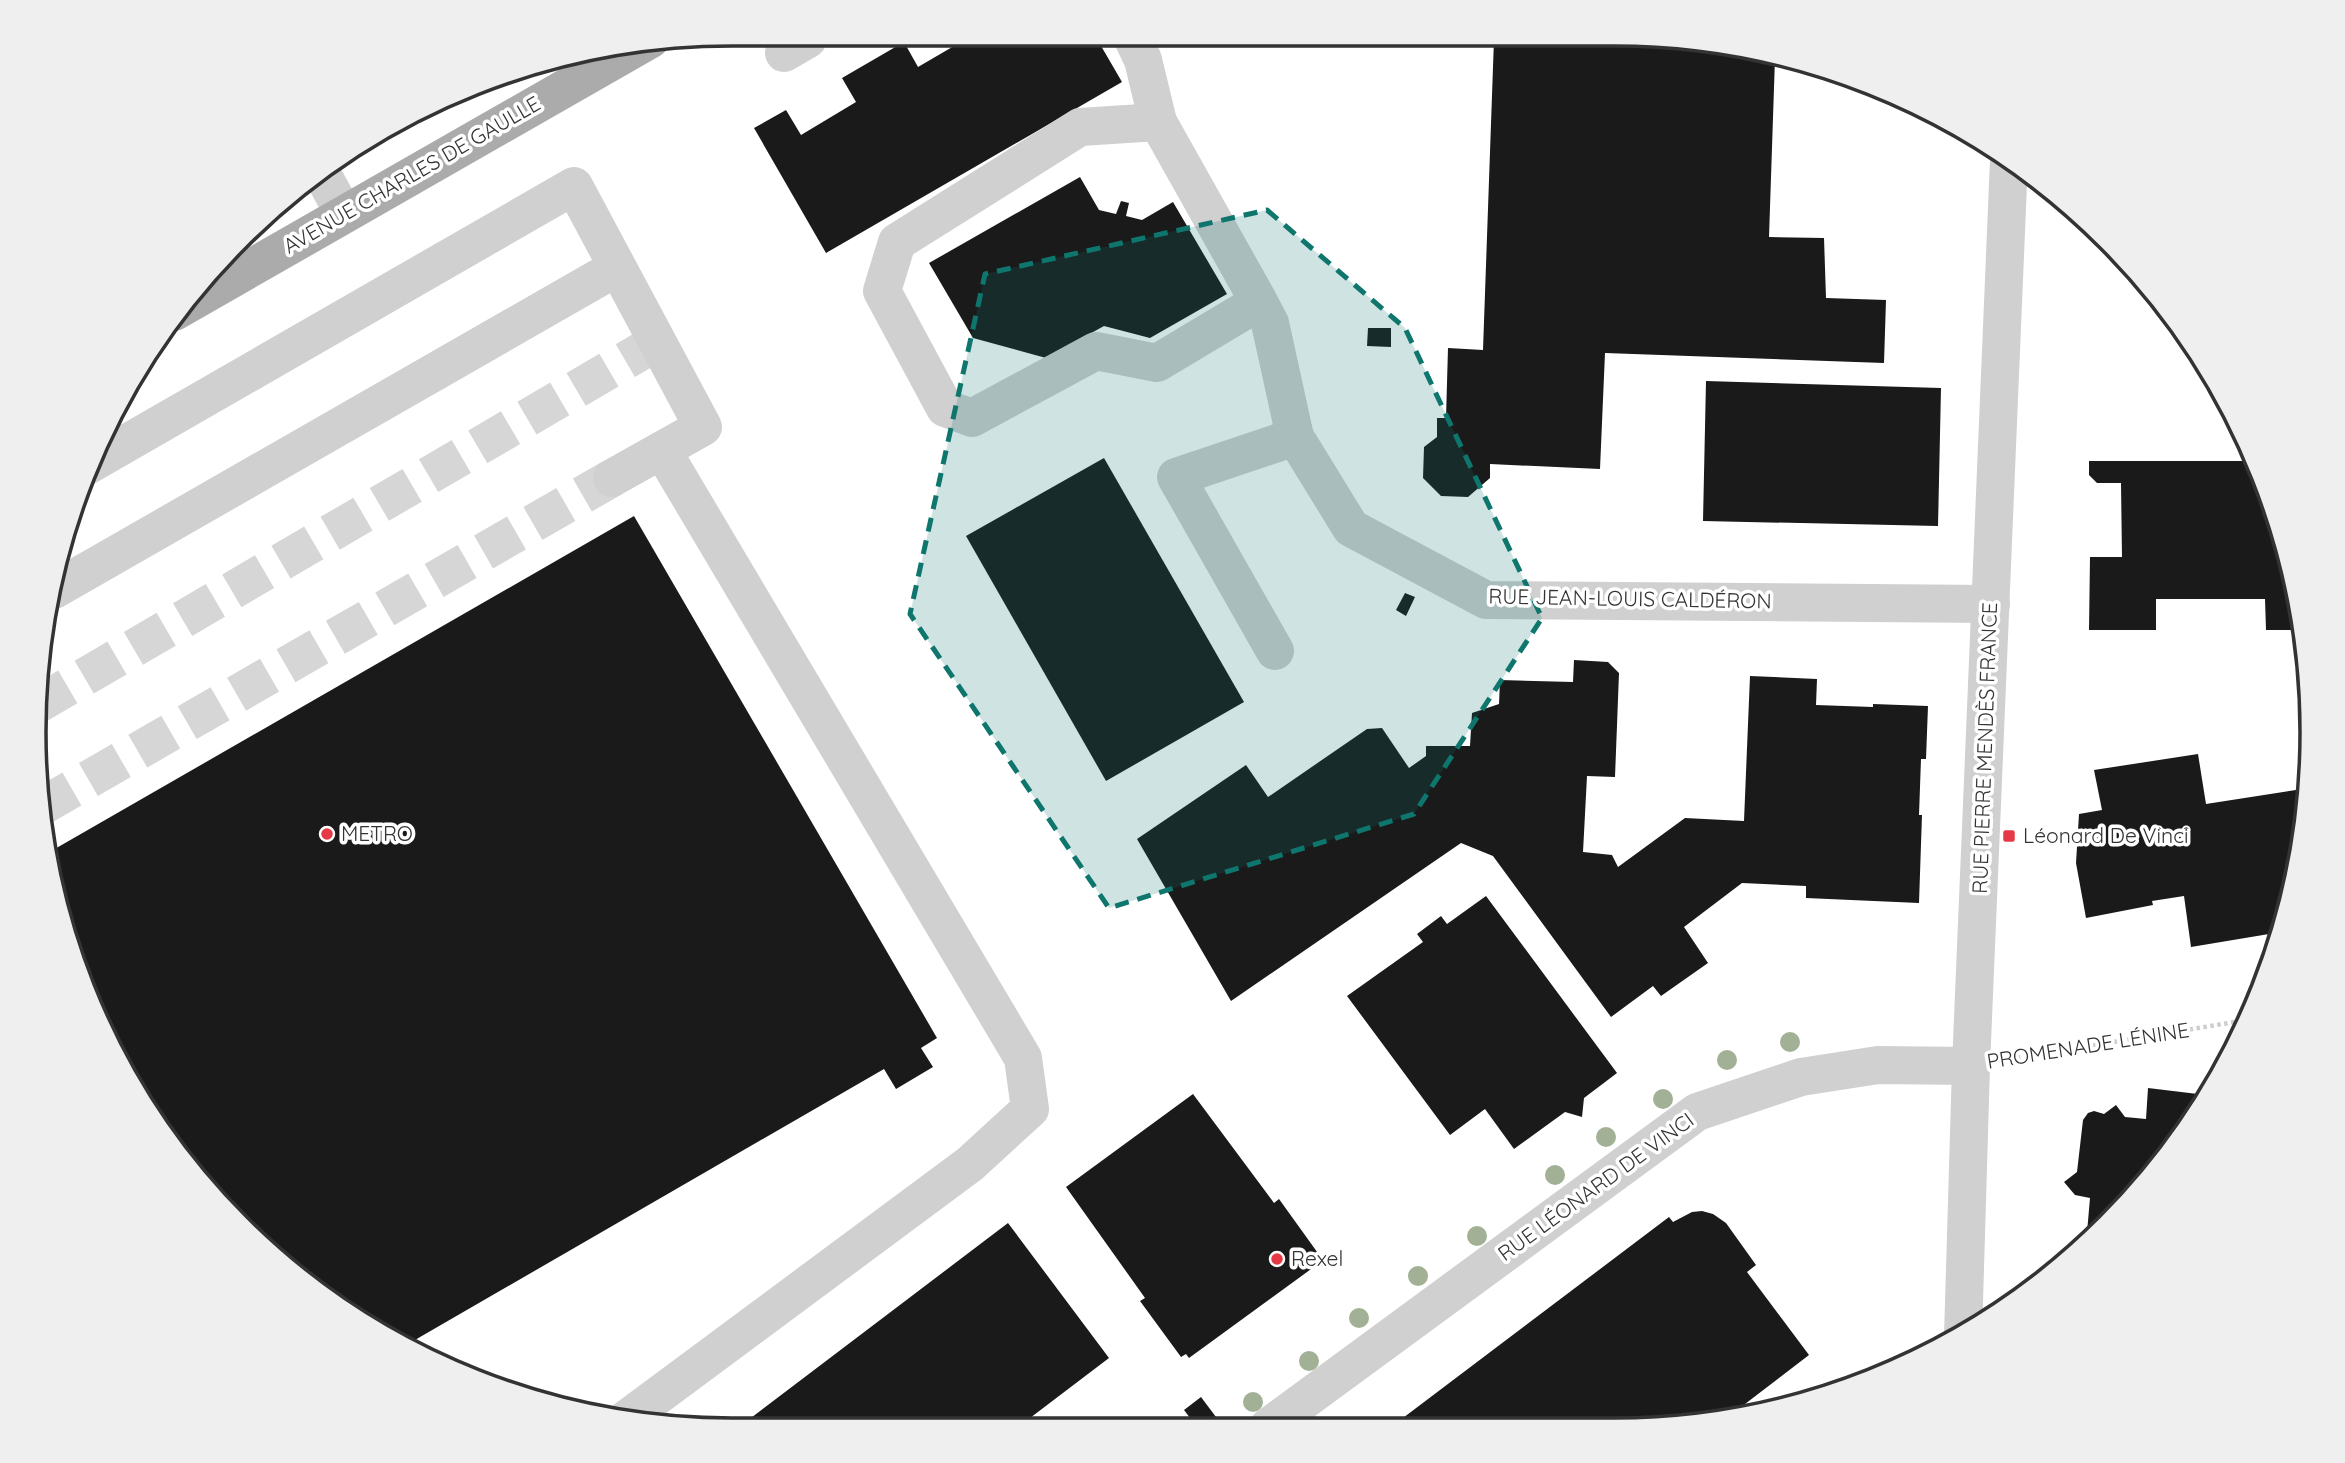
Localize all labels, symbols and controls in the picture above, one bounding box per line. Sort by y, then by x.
street label: AVENUE CHARLES DE GAULLE [278,90,545,259]
street label: RUE JEAN-LOUIS CALDÉRON [1488,583,1772,613]
street label: RUE PIERRE MENDÈS FRANCE [1966,602,2002,894]
place label: METRO [341,820,413,846]
place label: Léonard De Vinci [2023,822,2189,848]
marker: METRO [319,826,335,842]
marker: Léonard De Vinci [2001,828,2017,844]
street label: PROMENADE LÉNINE [1985,1016,2191,1074]
street label: RUE LÉONARD DE VINCI [1492,1106,1698,1266]
place label: Rexel [1291,1245,1343,1271]
marker: Rexel [1269,1251,1285,1267]

